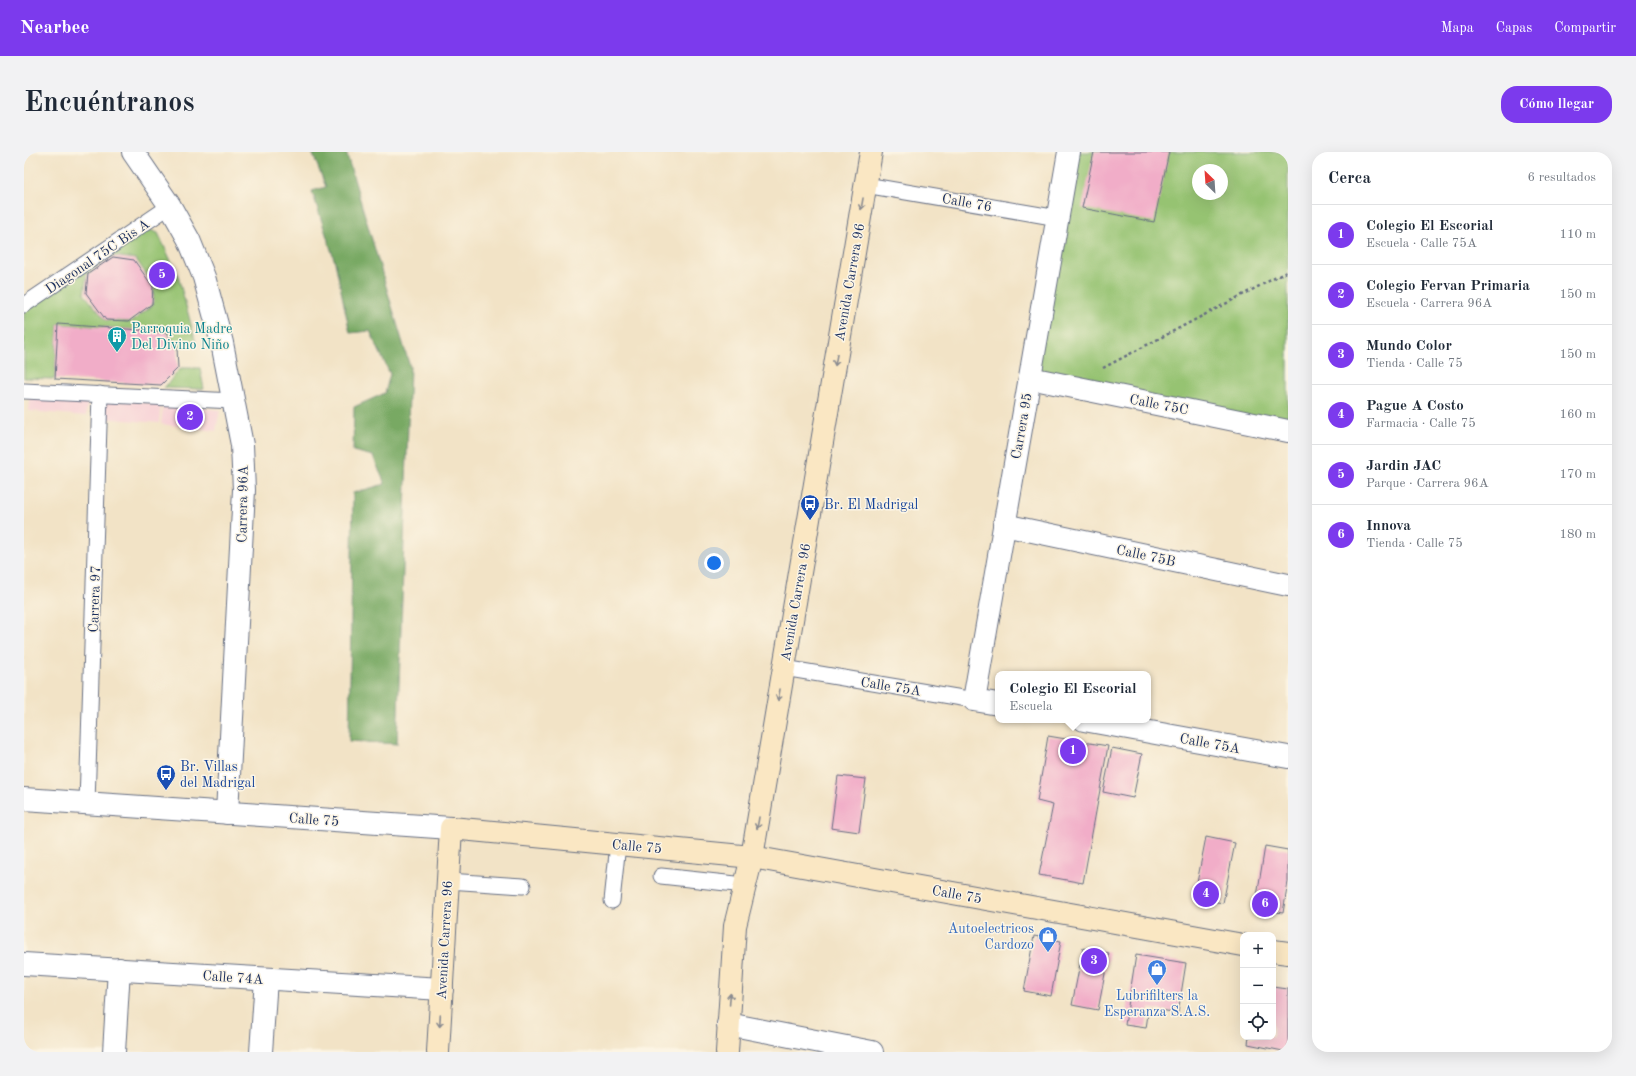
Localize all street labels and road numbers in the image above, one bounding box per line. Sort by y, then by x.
street label: Calle 76 [941,192,993,214]
street label: Diagonal 75C Bis A [43,217,152,297]
street label: Avenida Carrera 96 [833,222,867,342]
street label: Carrera 95 [1009,392,1035,460]
street label: Calle 75C [1128,392,1190,418]
street label: Carrera 96A [235,465,251,543]
street label: Avenida Carrera 96 [779,542,813,662]
street label: Calle 75B [1115,543,1177,569]
street label: Carrera 97 [87,565,103,633]
street label: Calle 75A [860,675,922,699]
street label: Calle 75A [1178,732,1241,756]
street label: Calle 75 [288,811,340,829]
street label: Calle 75 [611,838,663,856]
street label: Avenida Carrera 96 [435,880,455,1000]
street label: Calle 75 [931,884,983,906]
street label: Calle 74A [202,969,264,987]

